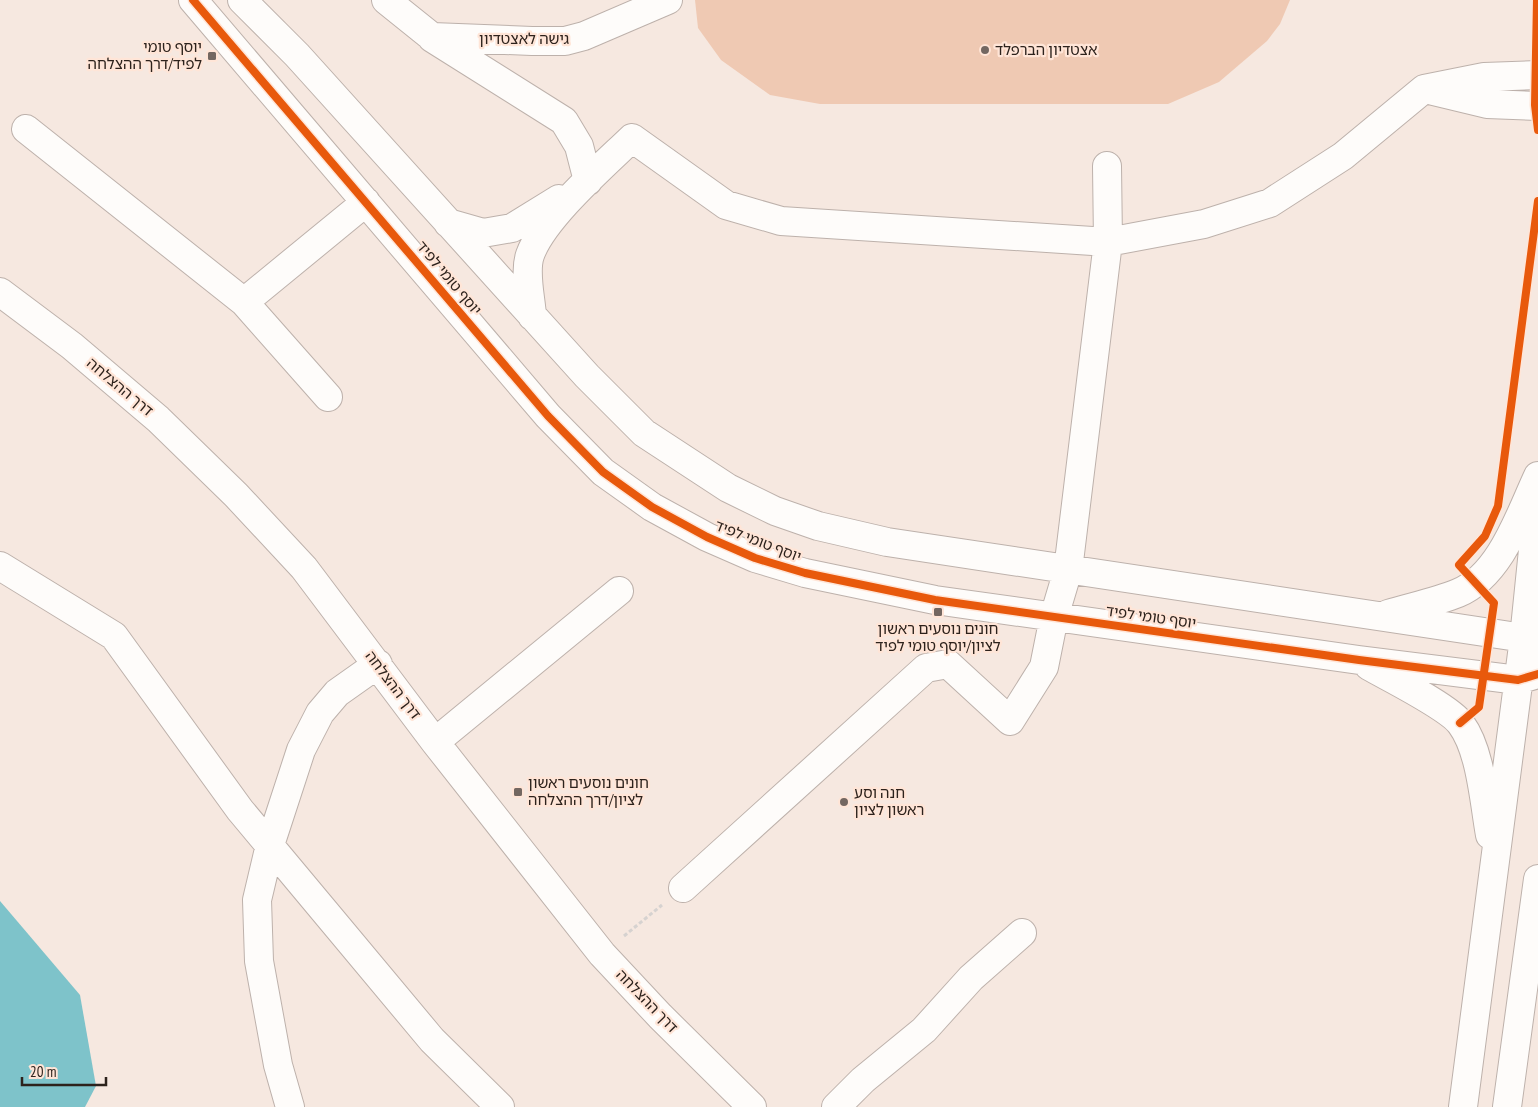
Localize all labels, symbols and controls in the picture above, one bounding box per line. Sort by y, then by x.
street label: גישה לאצטדיון [479,29,569,48]
place label: יוסף טומי לפיד/דרך ההצלחה [88,37,202,73]
place label: אצטדיון הברפלד [995,40,1097,59]
marker: אצטדיון הברפלד [979,44,991,56]
marker: יוסף טומי לפיד/דרך ההצלחה [206,50,218,62]
street label: יוסף טומי לפיד [413,237,486,319]
street label: דרך ההצלחה [83,353,157,420]
street label: יוסף טומי לפיד [712,515,804,566]
street label: יוסף טומי לפיד [1105,601,1198,632]
marker: חונים נוסעים ראשון לציון/יוסף טומי לפיד [932,606,944,618]
place label: חונים נוסעים ראשון לציון/יוסף טומי לפיד [875,619,1001,655]
street label: דרך ההצלחה [361,647,425,723]
place label: חונים נוסעים ראשון לציון/דרך ההצלחה [528,773,649,809]
place label: חנה וסע ראשון לציון [854,783,924,819]
marker: חונים נוסעים ראשון לציון/דרך ההצלחה [512,786,524,798]
marker: חנה וסע ראשון לציון [838,796,850,808]
street label: דרך ההצלחה [612,965,682,1036]
scale bar [22,1054,106,1086]
text: 20 m [30,1062,56,1081]

